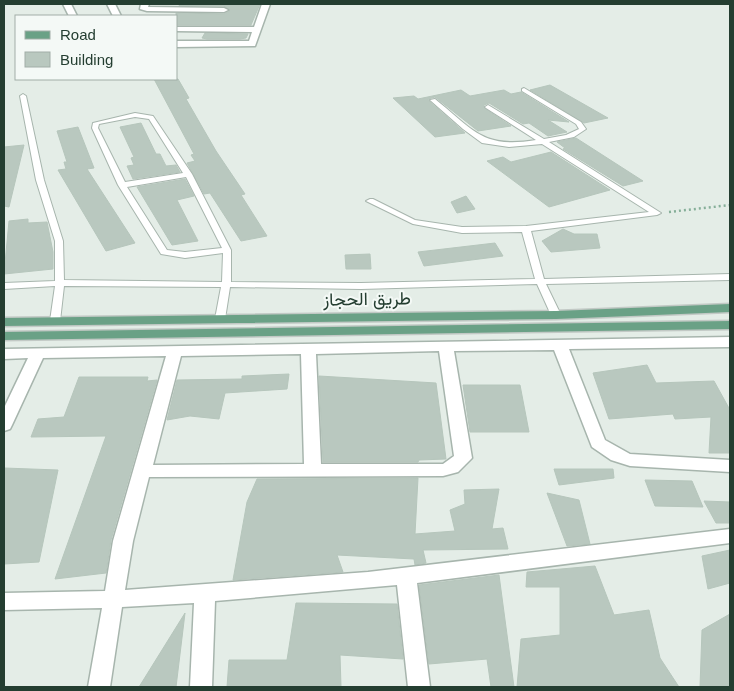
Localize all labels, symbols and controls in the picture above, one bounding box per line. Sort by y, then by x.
legend [15,15,178,80]
text: Road [60,26,96,43]
text: Building [60,51,113,68]
street label: طريق الحجاز [322,288,411,311]

